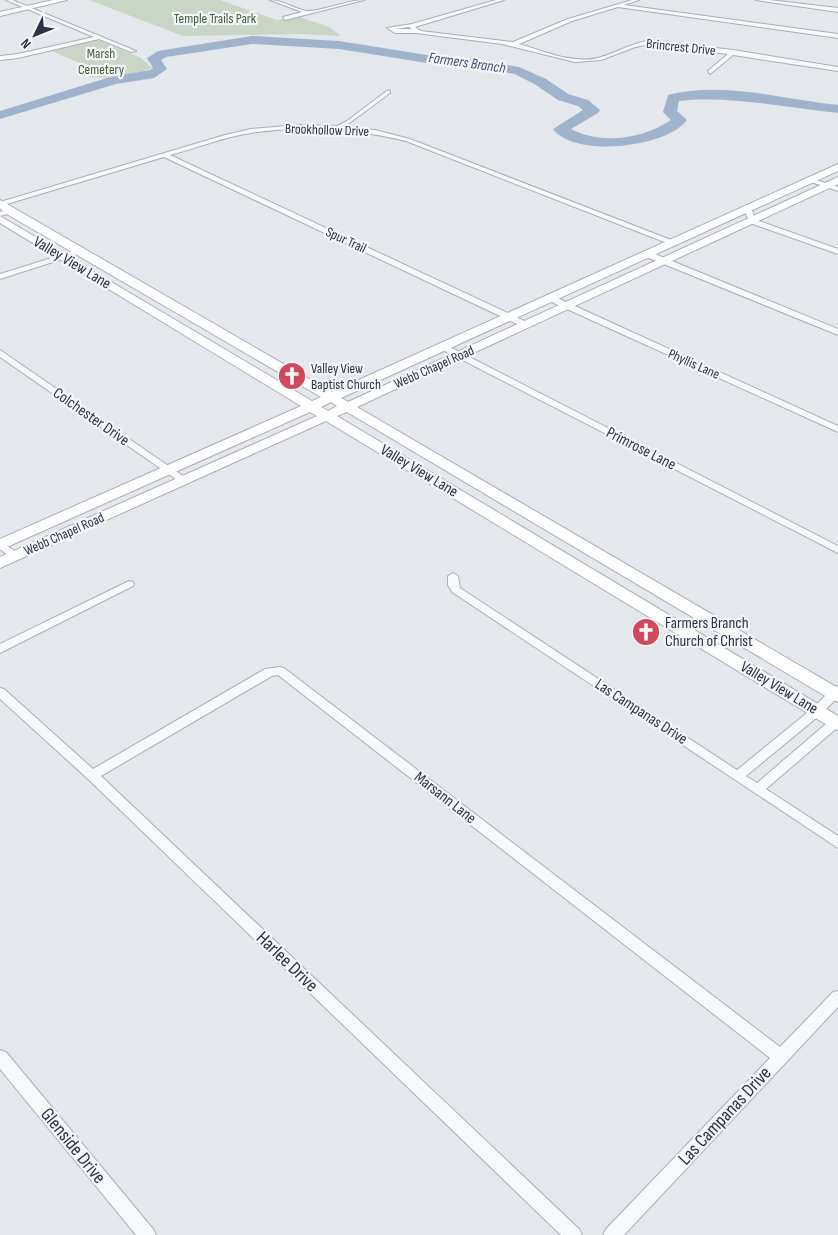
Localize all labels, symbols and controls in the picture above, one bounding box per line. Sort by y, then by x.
north arrow [10,10,60,60]
park label: Temple Trails Park [174,10,257,27]
text: N [17,35,35,52]
street label: Brincrest Drive [645,35,717,59]
park label: Marsh Cemetery [78,45,125,78]
water label: Farmers Branch [427,48,507,78]
street label: Brookhollow Drive [285,120,369,140]
street label: Spur Trail [323,223,369,257]
street label: Valley View Lane [30,232,114,294]
street label: Webb Chapel Road [391,342,477,392]
street label: Phyllis Lane [666,345,722,383]
place label: Valley View Baptist Church [311,360,381,393]
church icon: Valley View Baptist Church [277,361,307,391]
street label: Colchester Drive [49,384,133,450]
street label: Primrose Lane [603,423,679,475]
street label: Valley View Lane [377,440,461,502]
street label: Webb Chapel Road [21,509,107,559]
place label: Farmers Branch Church of Christ [665,614,753,651]
church icon: Farmers Branch Church of Christ [631,617,661,647]
street label: Valley View Lane [737,657,821,719]
street label: Las Campanas Drive [591,675,691,749]
street label: Marsann Lane [410,768,480,828]
street label: Harlee Drive [251,927,323,997]
street label: Las Campanas Drive [674,1062,776,1170]
street label: Glenside Drive [35,1103,111,1189]

